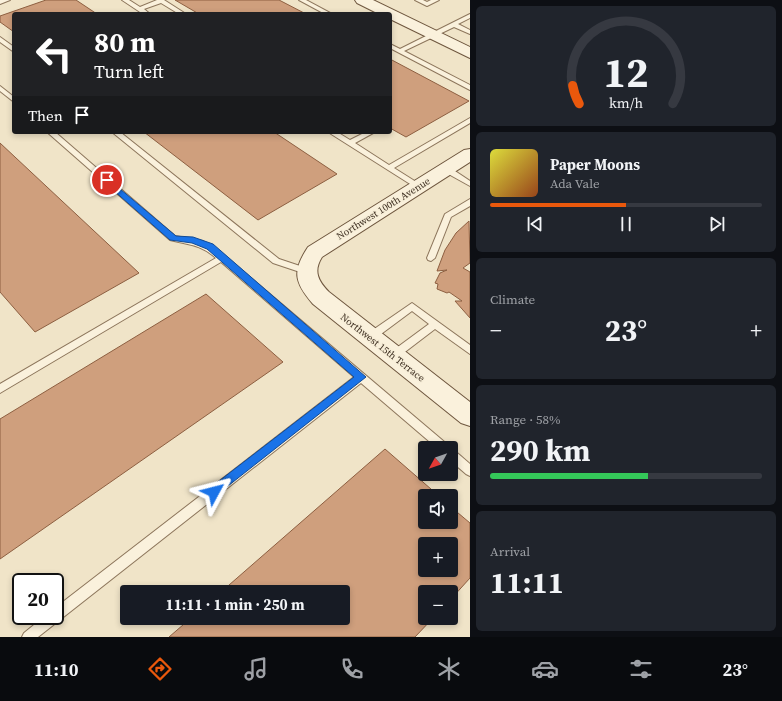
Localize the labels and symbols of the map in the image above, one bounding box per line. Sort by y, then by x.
pin [90,163,124,197]
street label: Northwest 100th Avenue [334,174,432,243]
street label: Northwest 15th Terrace [338,310,428,384]
north arrow [418,441,458,481]
position arrow [193,471,235,513]
speed limit sign: 20 [12,573,64,625]

